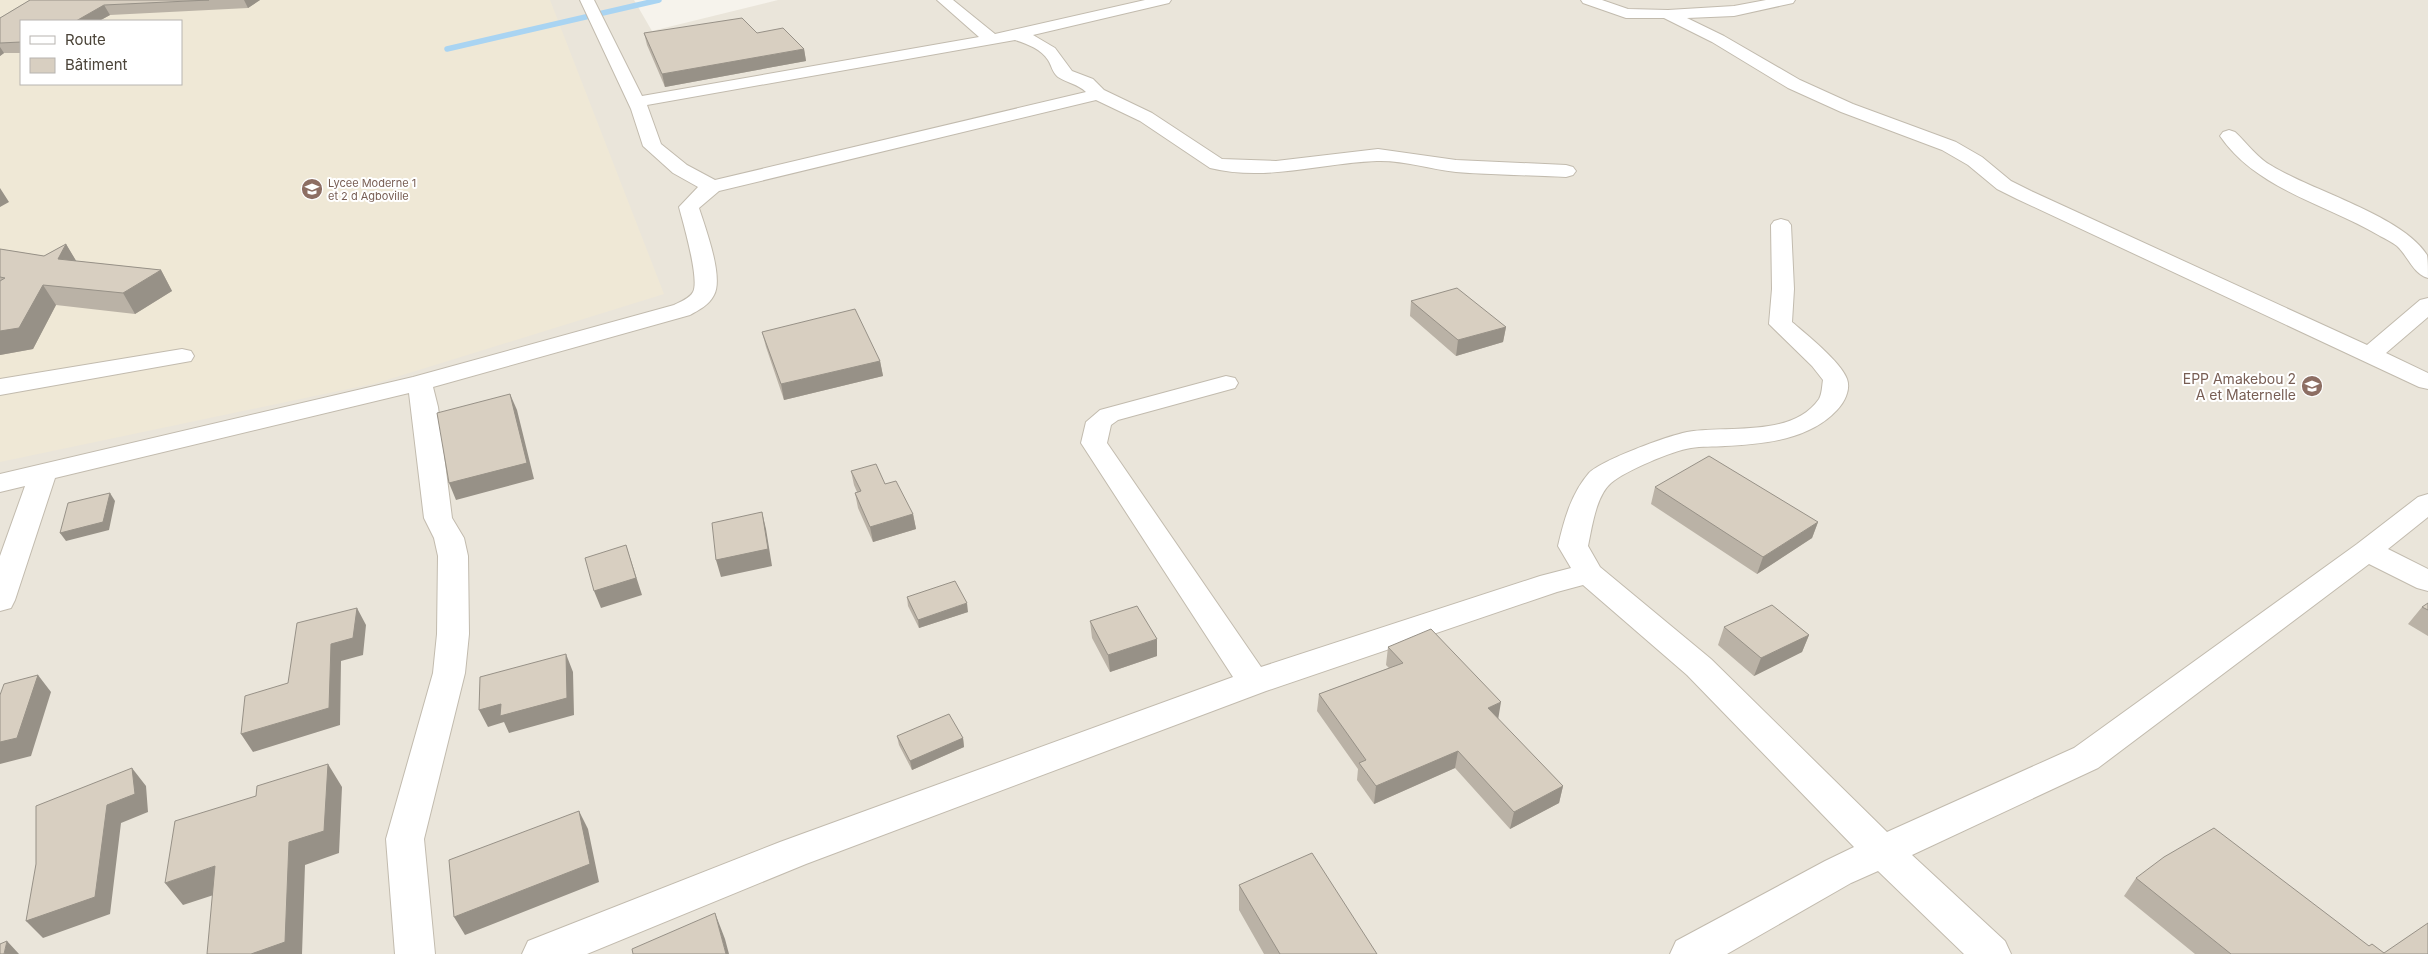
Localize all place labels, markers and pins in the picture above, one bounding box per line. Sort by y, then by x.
place label: Lycee Moderne 1 et 2 d Agboville [328,176,416,203]
school or university icon: Lycee Moderne 1 et 2 d Agboville [300,177,324,201]
place label: EPP Amakebou 2 A et Maternelle [2183,370,2296,403]
school or university icon: EPP Amakebou 2 A et Maternelle [2300,374,2324,398]

